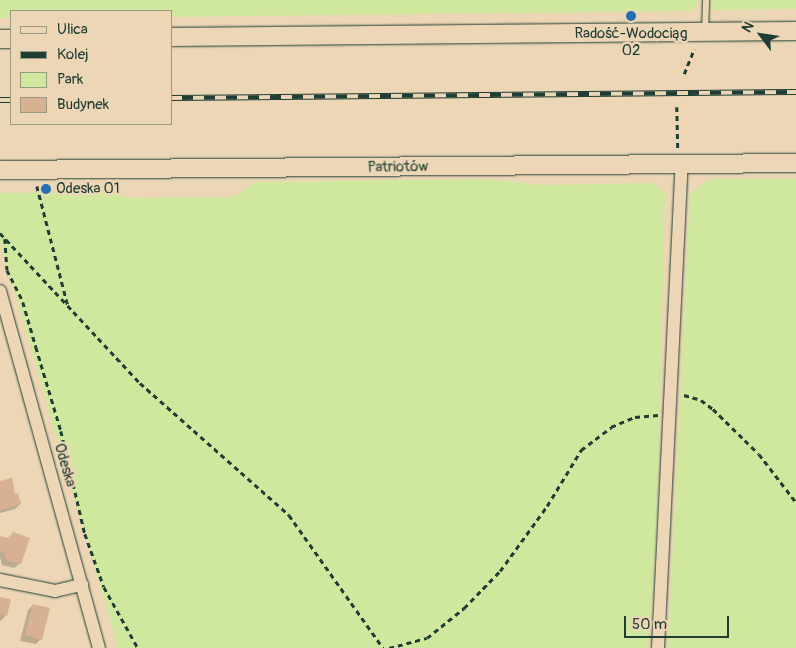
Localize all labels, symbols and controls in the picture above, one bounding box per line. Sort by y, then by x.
legend [10,10,172,125]
marker: Radość-Wodociąg 02 [625,10,637,22]
north arrow [736,10,786,60]
text: N [738,19,757,35]
text: Ulica [57,20,88,39]
place label: Radość-Wodociąg 02 [574,24,688,59]
text: Kolej [57,45,89,64]
text: Park [57,70,83,89]
text: Budynek [57,95,109,114]
street label: Patriotów [367,157,429,177]
place label: Odeska 01 [56,180,120,198]
marker: Odeska 01 [40,183,52,195]
street label: Odeska [50,441,80,489]
scale bar [626,606,731,638]
text: 50 m [632,615,667,634]

